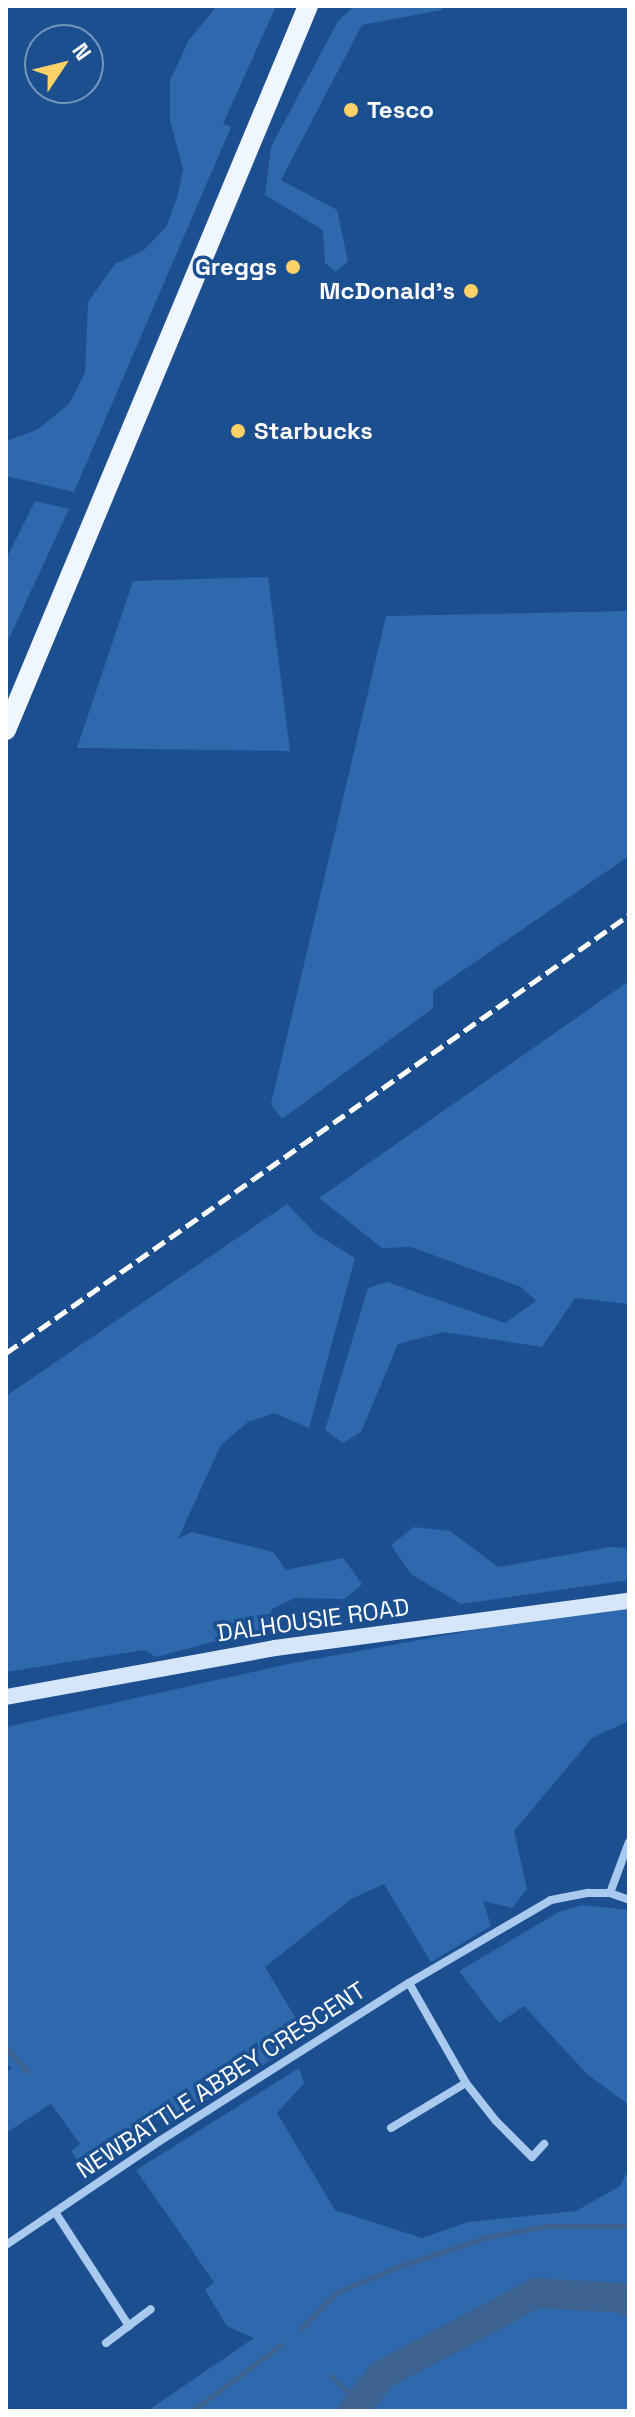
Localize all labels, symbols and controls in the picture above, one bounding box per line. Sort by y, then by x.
north arrow [24,24,104,104]
text: N [66,37,98,65]
place label: Tesco [367,96,434,124]
marker: Tesco [342,101,360,119]
place label: Greggs [195,253,277,281]
marker: Greggs [284,258,302,276]
place label: McDonald's [319,277,455,305]
marker: McDonald's [462,282,480,300]
place label: Starbucks [254,417,373,445]
marker: Starbucks [229,422,247,440]
street label: DALHOUSIE ROAD [215,1592,411,1648]
street label: NEWBATTLE ABBEY CRESCENT [71,1975,371,2185]

